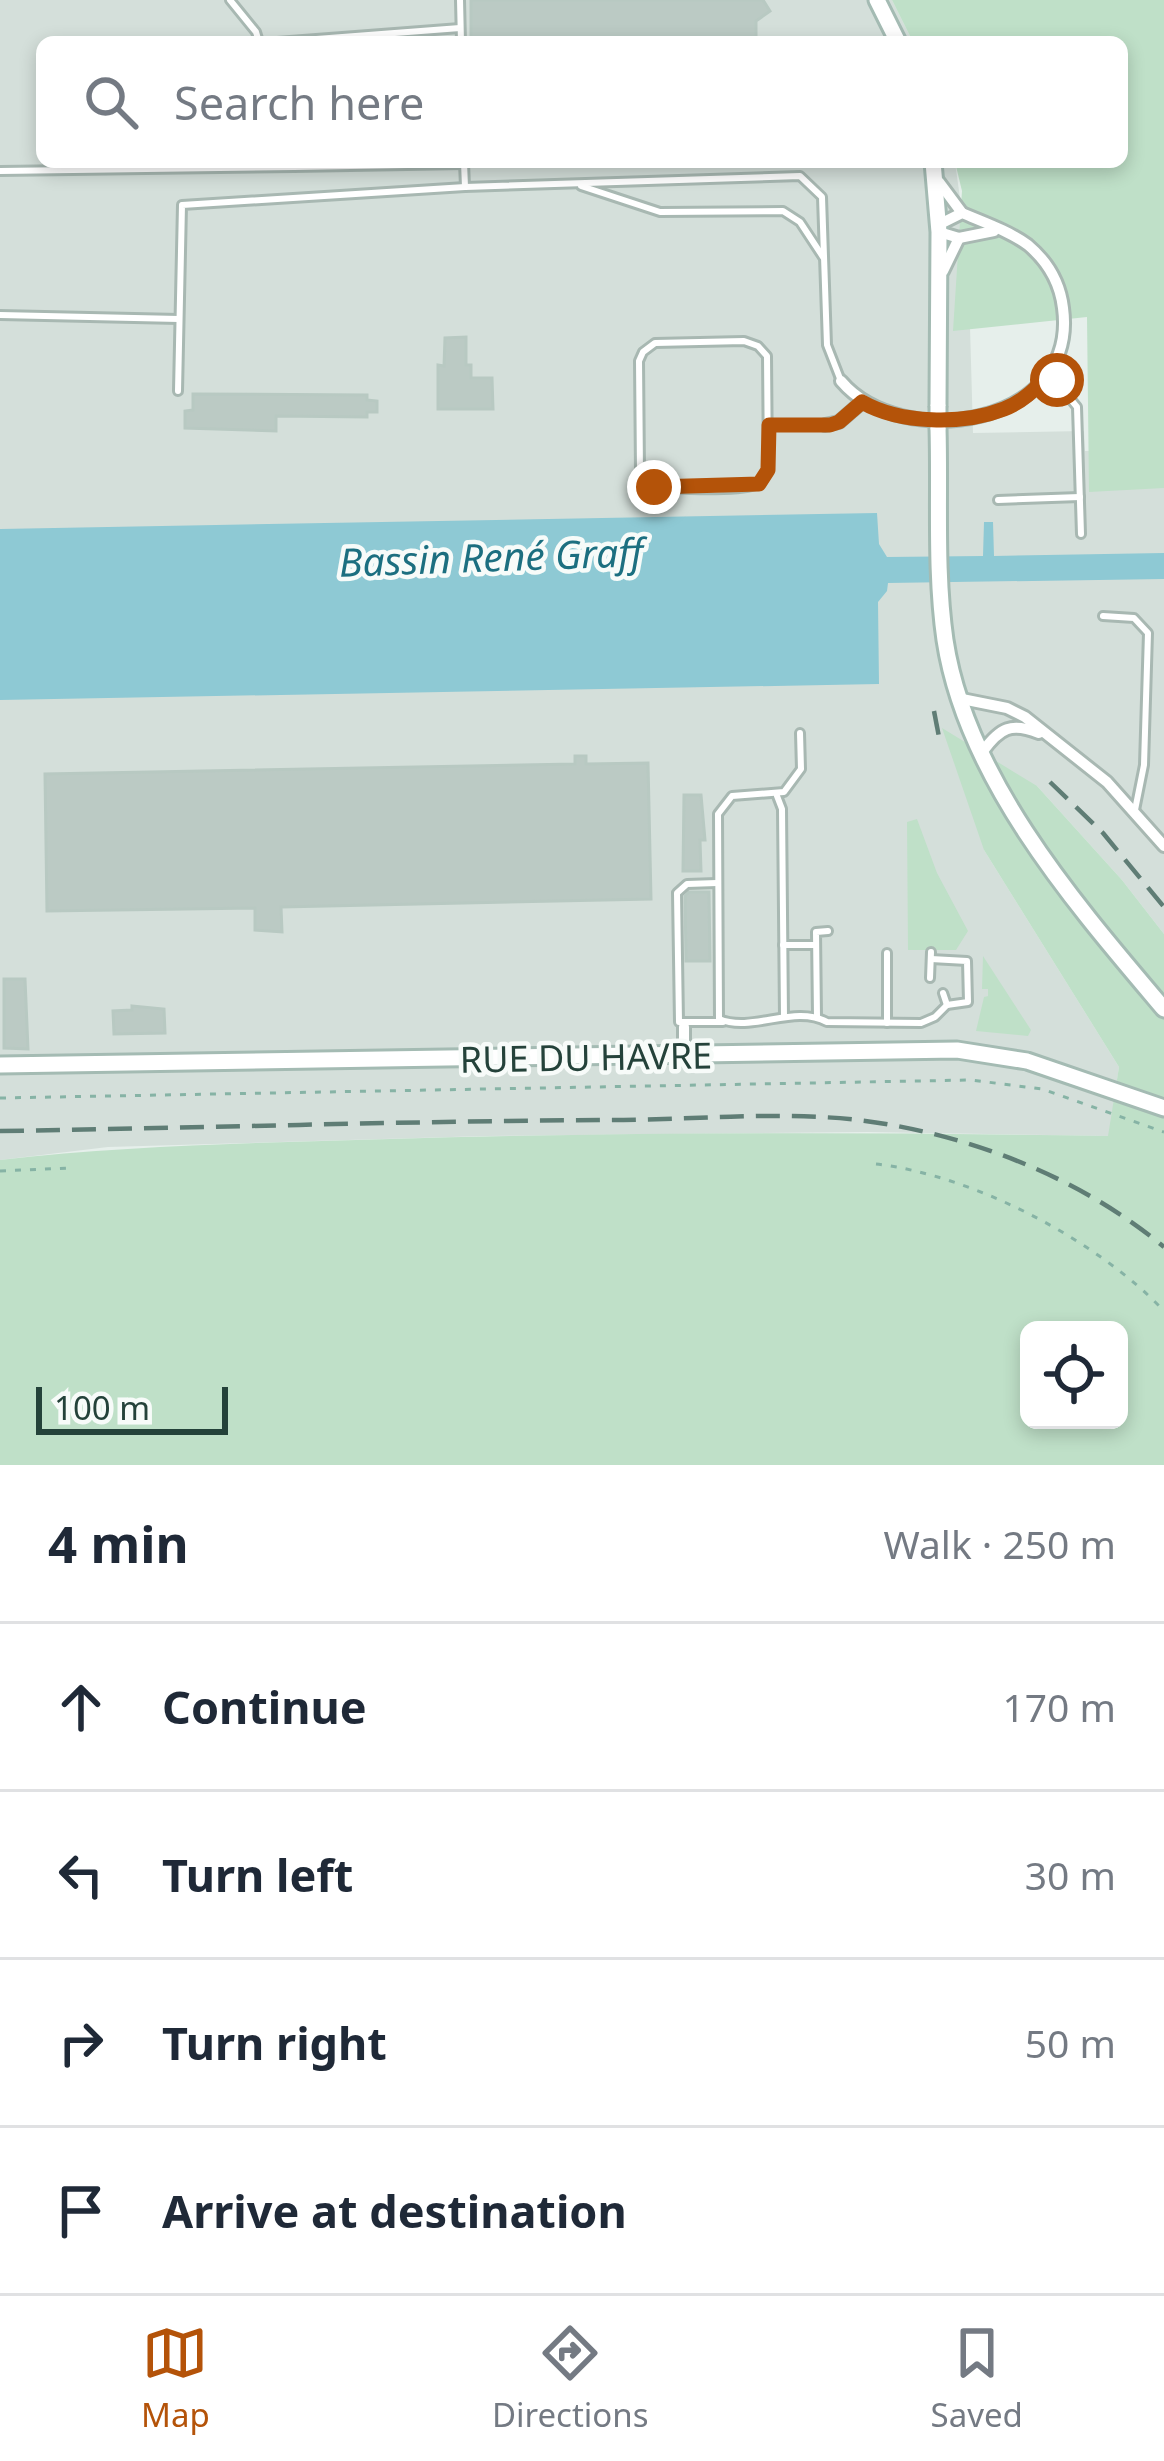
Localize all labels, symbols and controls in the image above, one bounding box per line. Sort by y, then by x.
search box [36,36,1128,168]
icon: search [78,69,144,135]
text: Search here [174,72,424,133]
route start [1030,353,1084,407]
route end [627,460,681,514]
water label: Bassin René Graff [338,524,649,588]
street label: RUE DU HAVRE [459,1030,713,1084]
map controls [1020,1321,1128,1429]
button: locate [1020,1321,1128,1429]
scale bar [36,1381,228,1434]
text: 100 m [54,1385,150,1430]
text: 4 min [48,1508,189,1578]
text: Walk · 250 m [883,1517,1116,1570]
icon: ahead [48,1674,114,1740]
text: Continue [162,1676,367,1737]
text: 170 m [1002,1680,1116,1733]
icon: left [48,1842,114,1908]
text: Turn left [162,1844,353,1905]
text: 30 m [1025,1848,1116,1901]
icon: right [48,2010,114,2076]
text: Turn right [162,2012,387,2073]
text: 50 m [1025,2016,1116,2069]
icon: arrive [48,2178,114,2244]
text: Arrive at destination [162,2180,627,2241]
tab: Map [141,2320,210,2437]
tab: Directions [492,2320,649,2437]
tab: Saved [931,2320,1023,2437]

